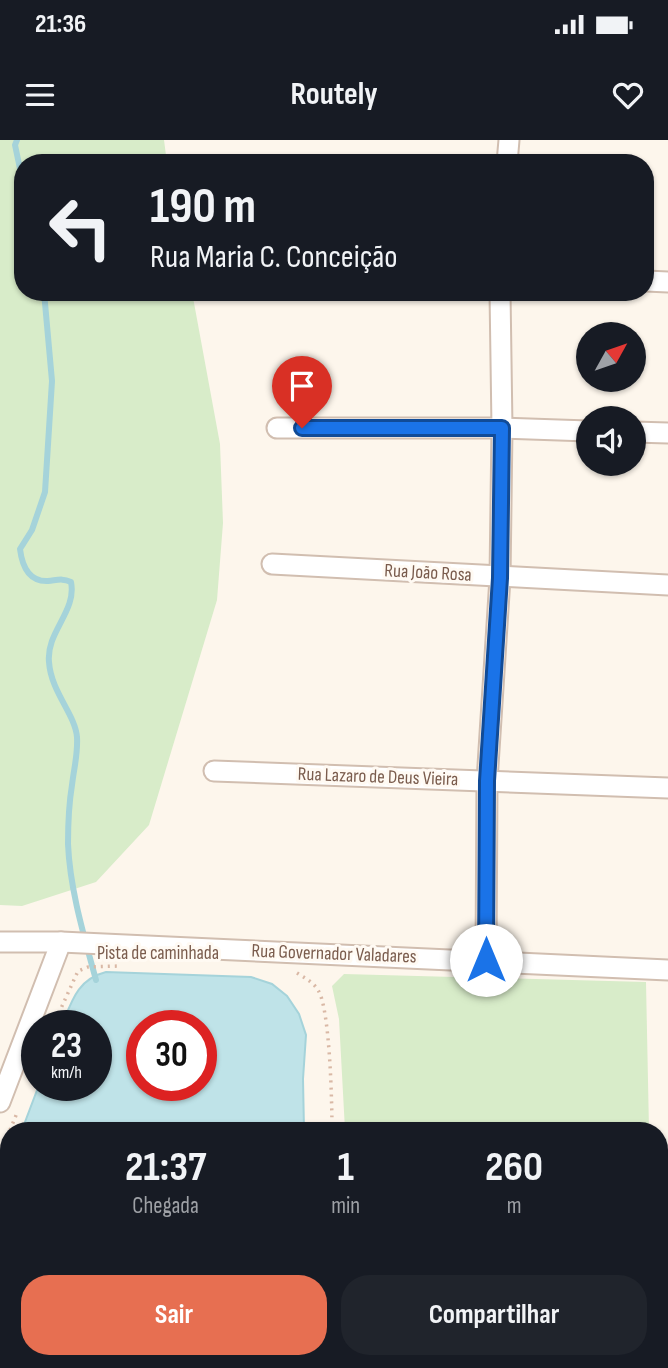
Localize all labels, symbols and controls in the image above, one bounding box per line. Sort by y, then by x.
text: 21:36 [35,9,86,40]
text: Routely [290,75,378,114]
icon: menu [21,76,59,114]
icon: heart [609,76,647,114]
text: 190 m [150,178,256,237]
icon: left [35,182,126,273]
text: Rua Maria C. Conceição [150,238,398,277]
north arrow [576,322,646,392]
map controls [576,322,646,476]
pin [272,356,332,428]
icon: arrive [283,367,321,405]
button: sound [576,406,646,476]
street label: Rua João Rosa [384,559,472,587]
street label: Rua Lazaro de Deus Vieira [297,763,459,791]
position arrow [449,923,523,997]
street label: Rua Governador Valadares [251,940,417,968]
street label: Pista de caminhada [97,942,219,965]
speed limit sign: 30 [126,1010,217,1101]
text: 23 [51,1025,82,1068]
text: km/h [51,1062,82,1083]
text: 21:37 [125,1142,206,1193]
text: 1 [337,1142,354,1193]
text: 260 [485,1142,543,1193]
text: Chegada [132,1192,199,1220]
text: min [331,1192,360,1220]
text: m [507,1192,521,1220]
button: Sair [21,1275,327,1355]
button: Compartilhar [341,1275,647,1355]

